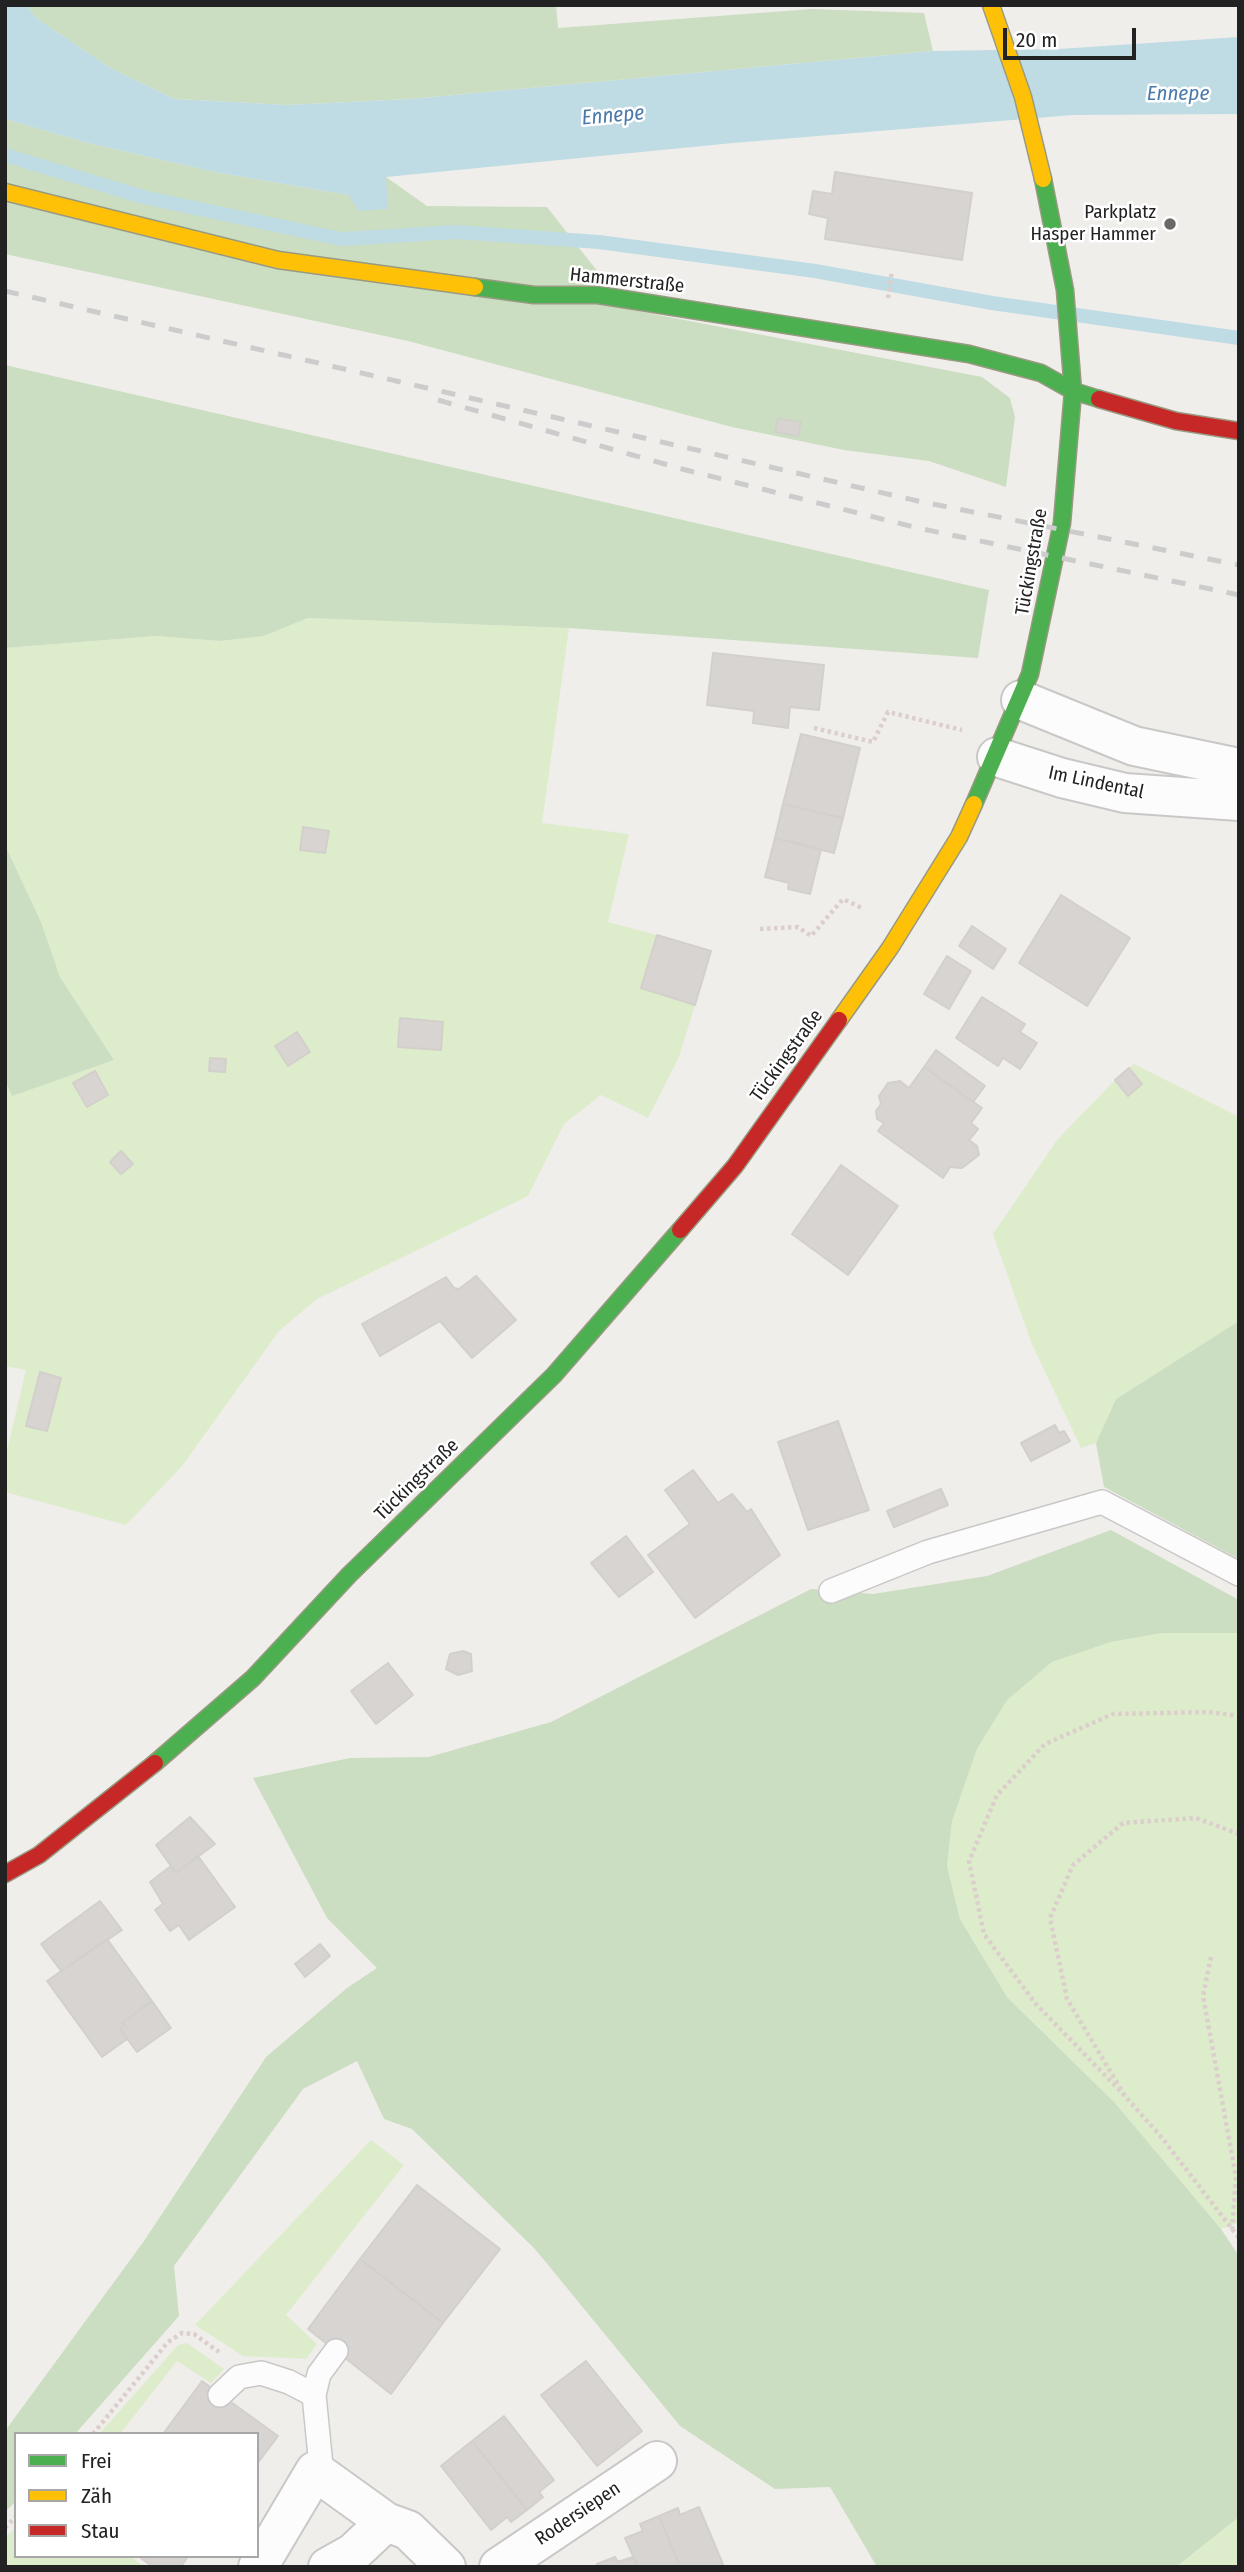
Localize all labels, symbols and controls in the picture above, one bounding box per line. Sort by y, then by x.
scale bar [1006,14,1139,58]
text: 20 m [1016,27,1057,53]
water label: Ennepe [1147,81,1209,107]
water label: Ennepe [581,101,645,131]
place label: Parkplatz Hasper Hammer [1031,202,1156,246]
marker: Parkplatz Hasper Hammer [1162,216,1178,232]
street label: Hammerstraße [569,264,685,298]
street label: Tückingstraße [1011,507,1053,617]
street label: Im Lindental [1046,762,1146,804]
street label: Tückingstraße [746,1006,828,1106]
street label: Tückingstraße [370,1434,464,1526]
legend [14,2432,259,2558]
text: Frei [81,2448,112,2474]
street label: Rodersiepen [531,2477,625,2551]
text: Zäh [81,2483,112,2509]
text: Stau [81,2518,119,2544]

